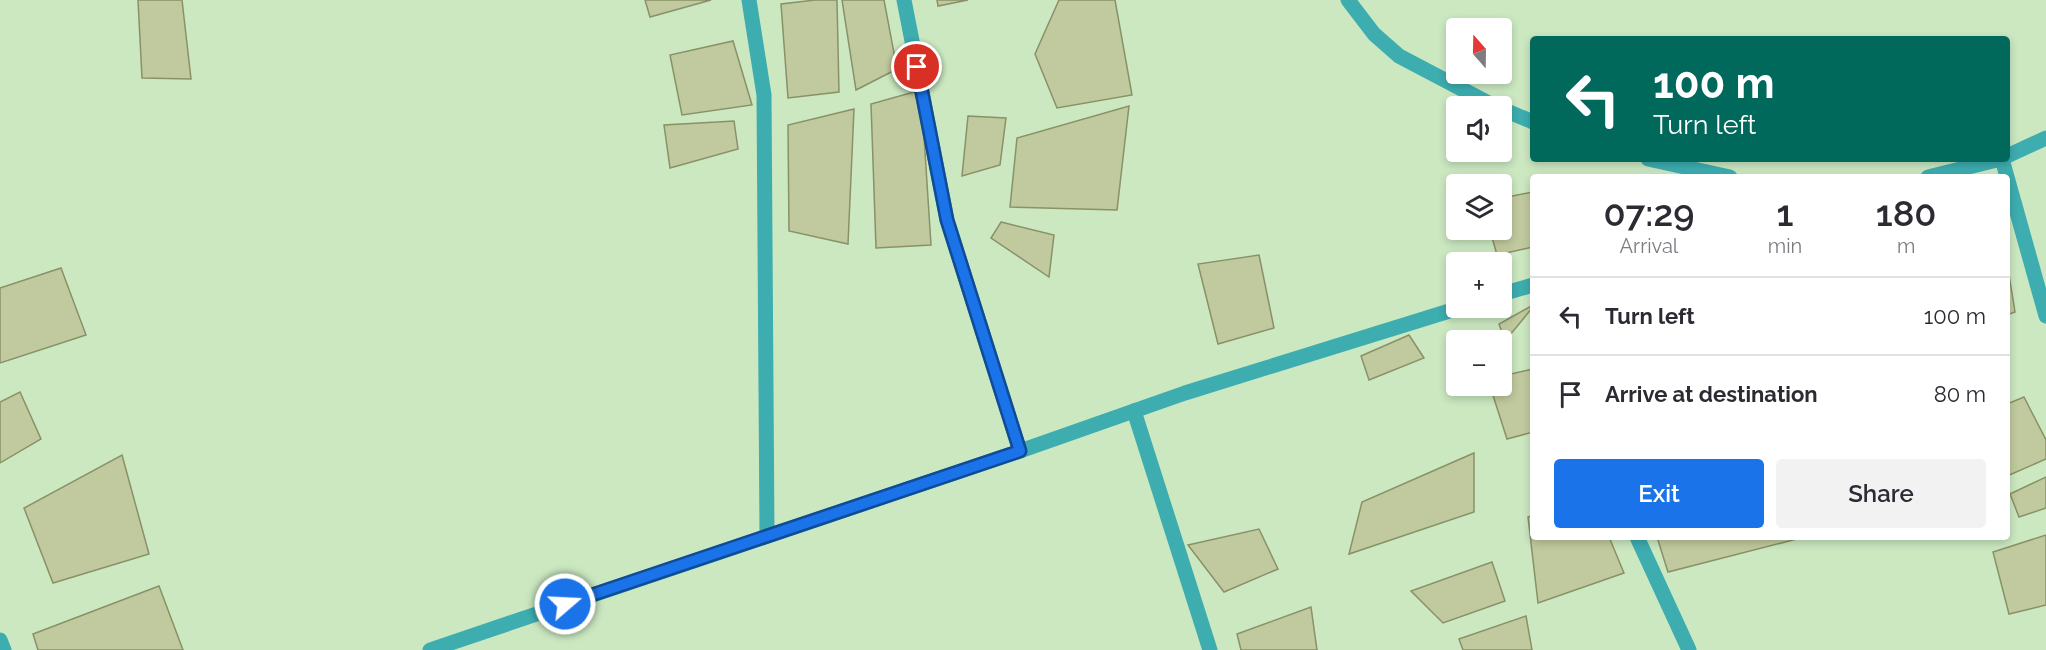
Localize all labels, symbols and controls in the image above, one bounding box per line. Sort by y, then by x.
north arrow [1446,18,1512,84]
map controls [1446,18,1512,396]
pin [891,41,942,92]
icon: arrive [900,50,933,83]
text: 100 m [1653,59,1775,108]
icon: left [1554,60,1632,138]
button: sound [1446,96,1512,162]
text: Turn left [1653,109,1756,140]
button: layers [1446,174,1512,240]
text: 07:29 [1604,192,1694,234]
text: 1 [1777,192,1794,234]
text: 180 [1876,192,1936,234]
text: Arrival [1620,234,1678,258]
text: min [1768,234,1802,258]
text: m [1897,234,1915,258]
button: + [1446,252,1512,318]
icon: left [1554,300,1587,333]
text: Turn left [1605,303,1695,329]
text: 100 m [1924,303,1986,329]
button: − [1446,330,1512,396]
icon: arrive [1554,378,1587,411]
text: Arrive at destination [1605,381,1818,407]
text: 80 m [1934,381,1986,407]
button: Exit [1554,459,1764,528]
button: Share [1776,459,1986,528]
position arrow [533,572,597,636]

